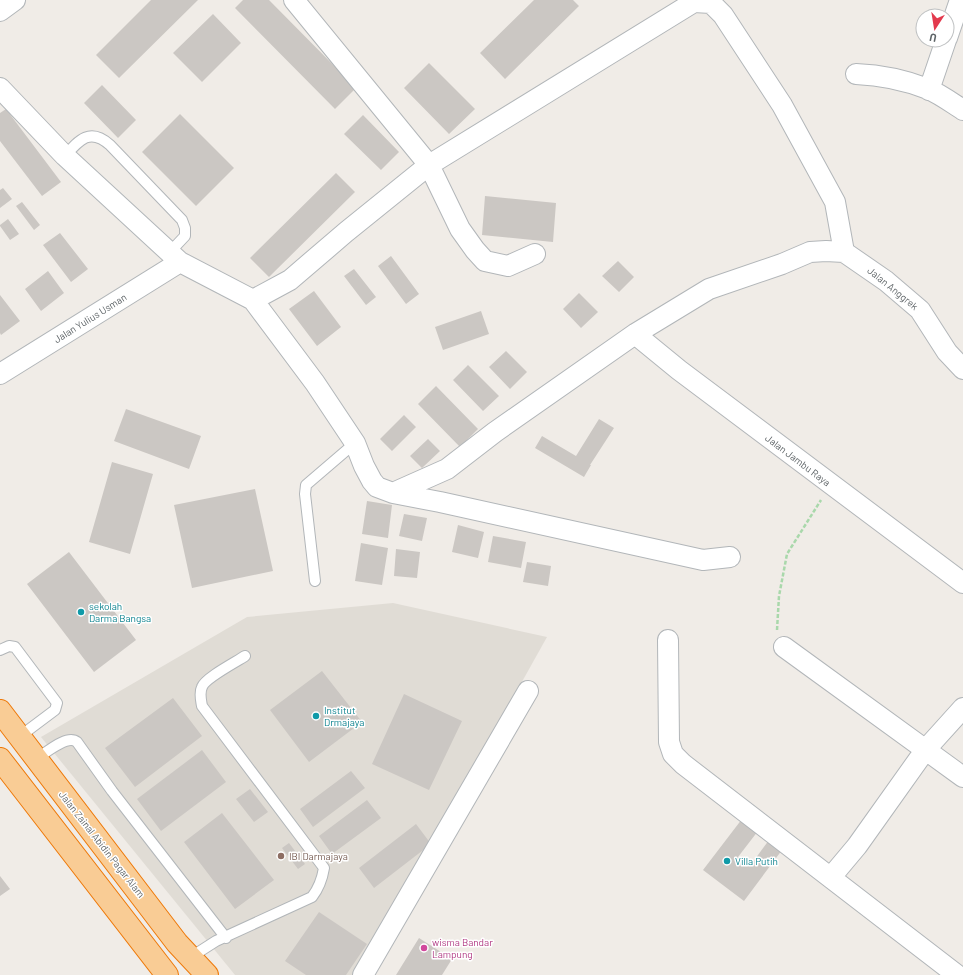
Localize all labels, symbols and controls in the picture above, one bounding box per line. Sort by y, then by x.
north arrow [915,8,955,48]
text: U [928,31,938,45]
street label: Jalan Anggrek [865,264,921,312]
street label: Jalan Yulius Usman [51,291,129,345]
street label: Jalan Jambu Raya [763,432,833,488]
place label: sekolah Darma Bangsa [89,600,151,624]
marker: sekolah Darma Bangsa [76,607,86,617]
place label: Institut Drmajaya [324,704,364,728]
marker: Institut Drmajaya [311,711,321,721]
street label: Jalan Zainal Abidin Pagar Alam [57,788,147,900]
place label: IBI Darmajaya [289,850,348,862]
marker: IBI Darmajaya [276,851,286,861]
place label: Villa Putih [735,855,778,867]
marker: Villa Putih [722,856,732,866]
place label: wisma Bandar Lampung [432,936,493,960]
marker: wisma Bandar Lampung [419,943,429,953]

